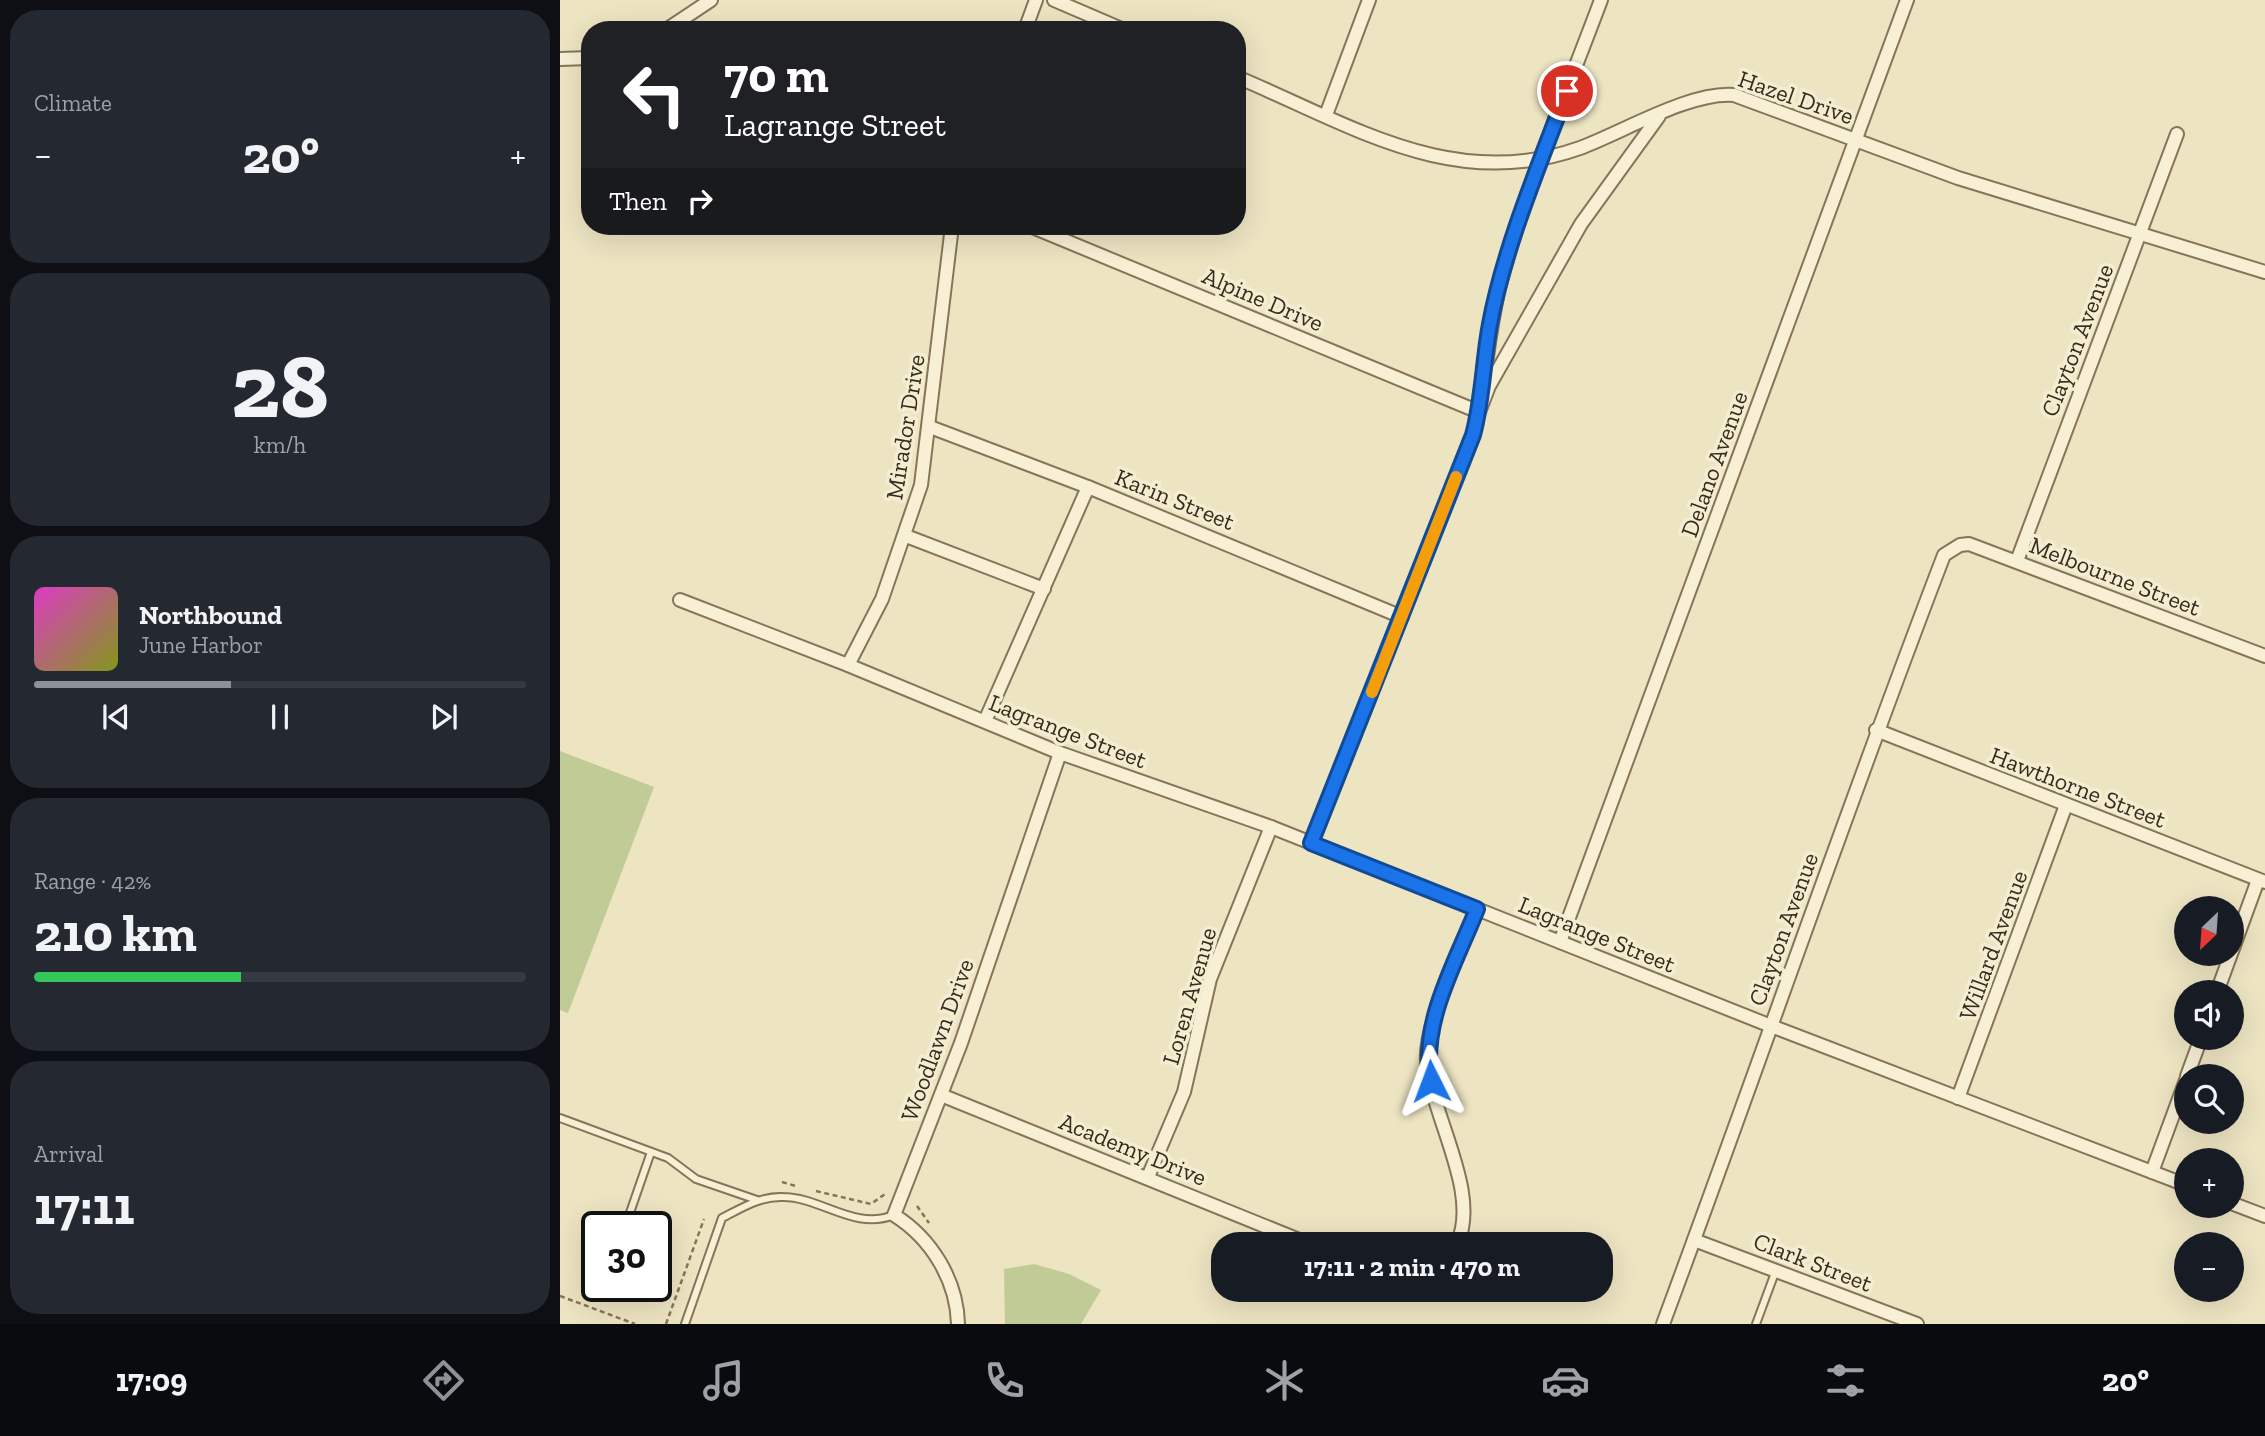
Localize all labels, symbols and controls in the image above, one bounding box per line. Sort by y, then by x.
text: 70 m [724,46,829,105]
icon: left [609,49,700,140]
pin [1537,61,1597,121]
street label: Hazel Drive [1734,64,1858,130]
icon: arrive [1548,72,1586,110]
text: Climate [34,89,112,117]
text: Lagrange Street [724,106,946,144]
text: 20° [243,124,319,186]
text: − [34,132,52,178]
text: + [510,132,526,178]
icon: right [681,182,719,220]
text: Then [609,185,667,217]
street label: Alpine Drive [1198,260,1328,338]
street label: Clayton Avenue [2035,260,2119,420]
text: 28 [231,331,329,440]
street label: Mirador Drive [879,352,931,502]
street label: Delano Avenue [1674,387,1754,541]
text: km/h [254,431,306,459]
street label: Karin Street [1111,462,1239,536]
street label: Melbourne Street [2025,530,2205,622]
text: Northbound [139,599,282,631]
text: June Harbor [139,631,263,659]
street label: Lagrange Street [985,688,1151,774]
icon: previous [97,698,135,736]
icon: pause [261,698,299,736]
icon: next [425,698,463,736]
street label: Hawthorne Street [1986,740,2170,834]
street label: Clayton Avenue [1742,848,1824,1010]
street label: Willard Avenue [1953,866,2033,1024]
text: Range · 42% [34,867,151,895]
street label: Lagrange Street [1514,889,1680,979]
north arrow [2174,896,2244,966]
map controls [2174,896,2244,1302]
text: 210 km [34,902,197,964]
street label: Loren Avenue [1156,924,1222,1068]
street label: Woodlawn Drive [894,955,980,1125]
button: sound [2174,980,2244,1050]
position arrow [1394,1044,1468,1118]
button: search [2174,1064,2244,1134]
street label: Academy Drive [1055,1106,1211,1192]
text: Arrival [34,1140,103,1168]
button: + [2174,1148,2244,1218]
text: 17:11 [34,1175,135,1237]
speed limit sign: 30 [581,1211,672,1302]
street label: Clark Street [1750,1226,1876,1298]
button: − [2174,1232,2244,1302]
text: 17:11 · 2 min · 470 m [1304,1251,1520,1283]
icon: directions [419,1356,468,1405]
icon: music [699,1356,748,1405]
icon: phone [980,1356,1029,1405]
icon: climate [1260,1356,1309,1405]
icon: car [1541,1356,1590,1405]
icon: filters [1821,1356,1870,1405]
text: 17:09 [116,1361,187,1399]
text: 20° [2102,1361,2149,1399]

